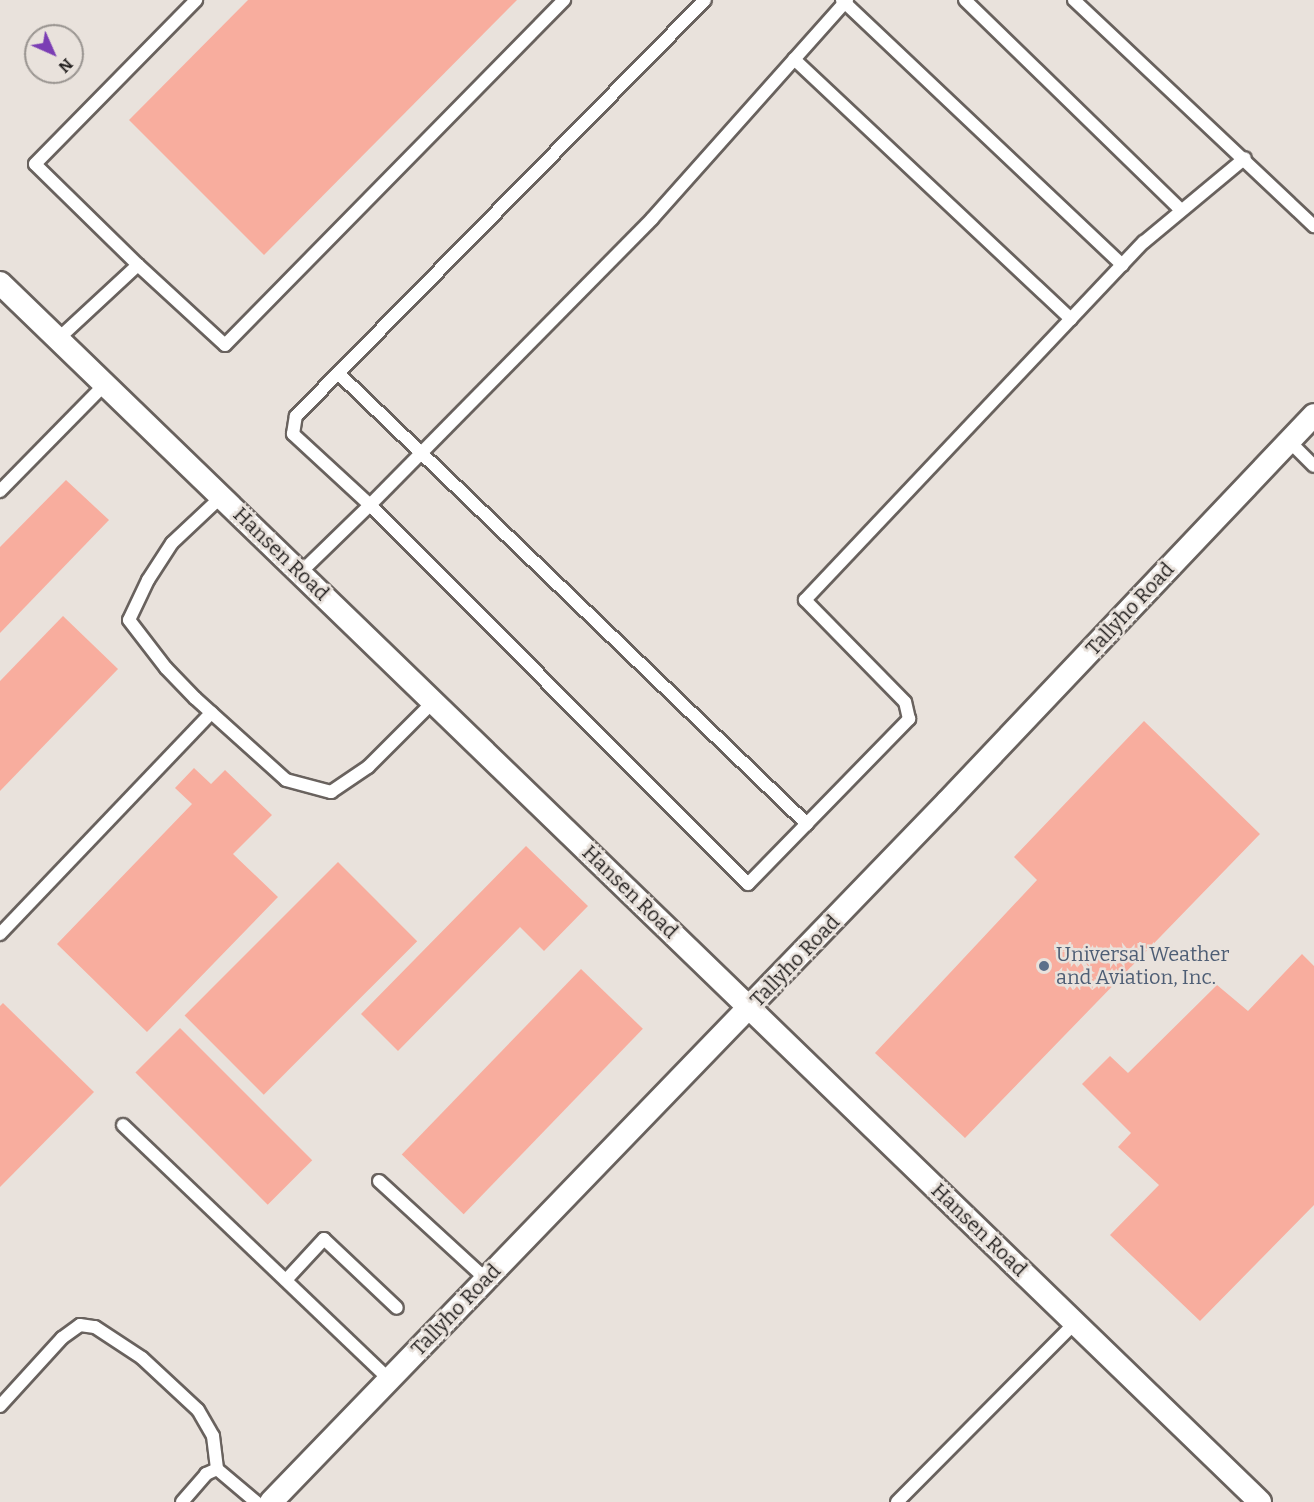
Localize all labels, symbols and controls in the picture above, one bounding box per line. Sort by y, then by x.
north arrow [24,24,84,84]
text: N [55,55,77,77]
street label: Hansen Road [228,503,334,605]
street label: Tallyho Road [1081,558,1179,660]
street label: Hansen Road [577,841,683,943]
street label: Tallyho Road [745,910,845,1012]
place label: Universal Weather and Aviation, Inc. [1056,942,1229,989]
marker: Universal Weather and Aviation, Inc. [1037,959,1051,973]
street label: Hansen Road [926,1179,1032,1281]
street label: Tallyho Road [406,1259,506,1361]

